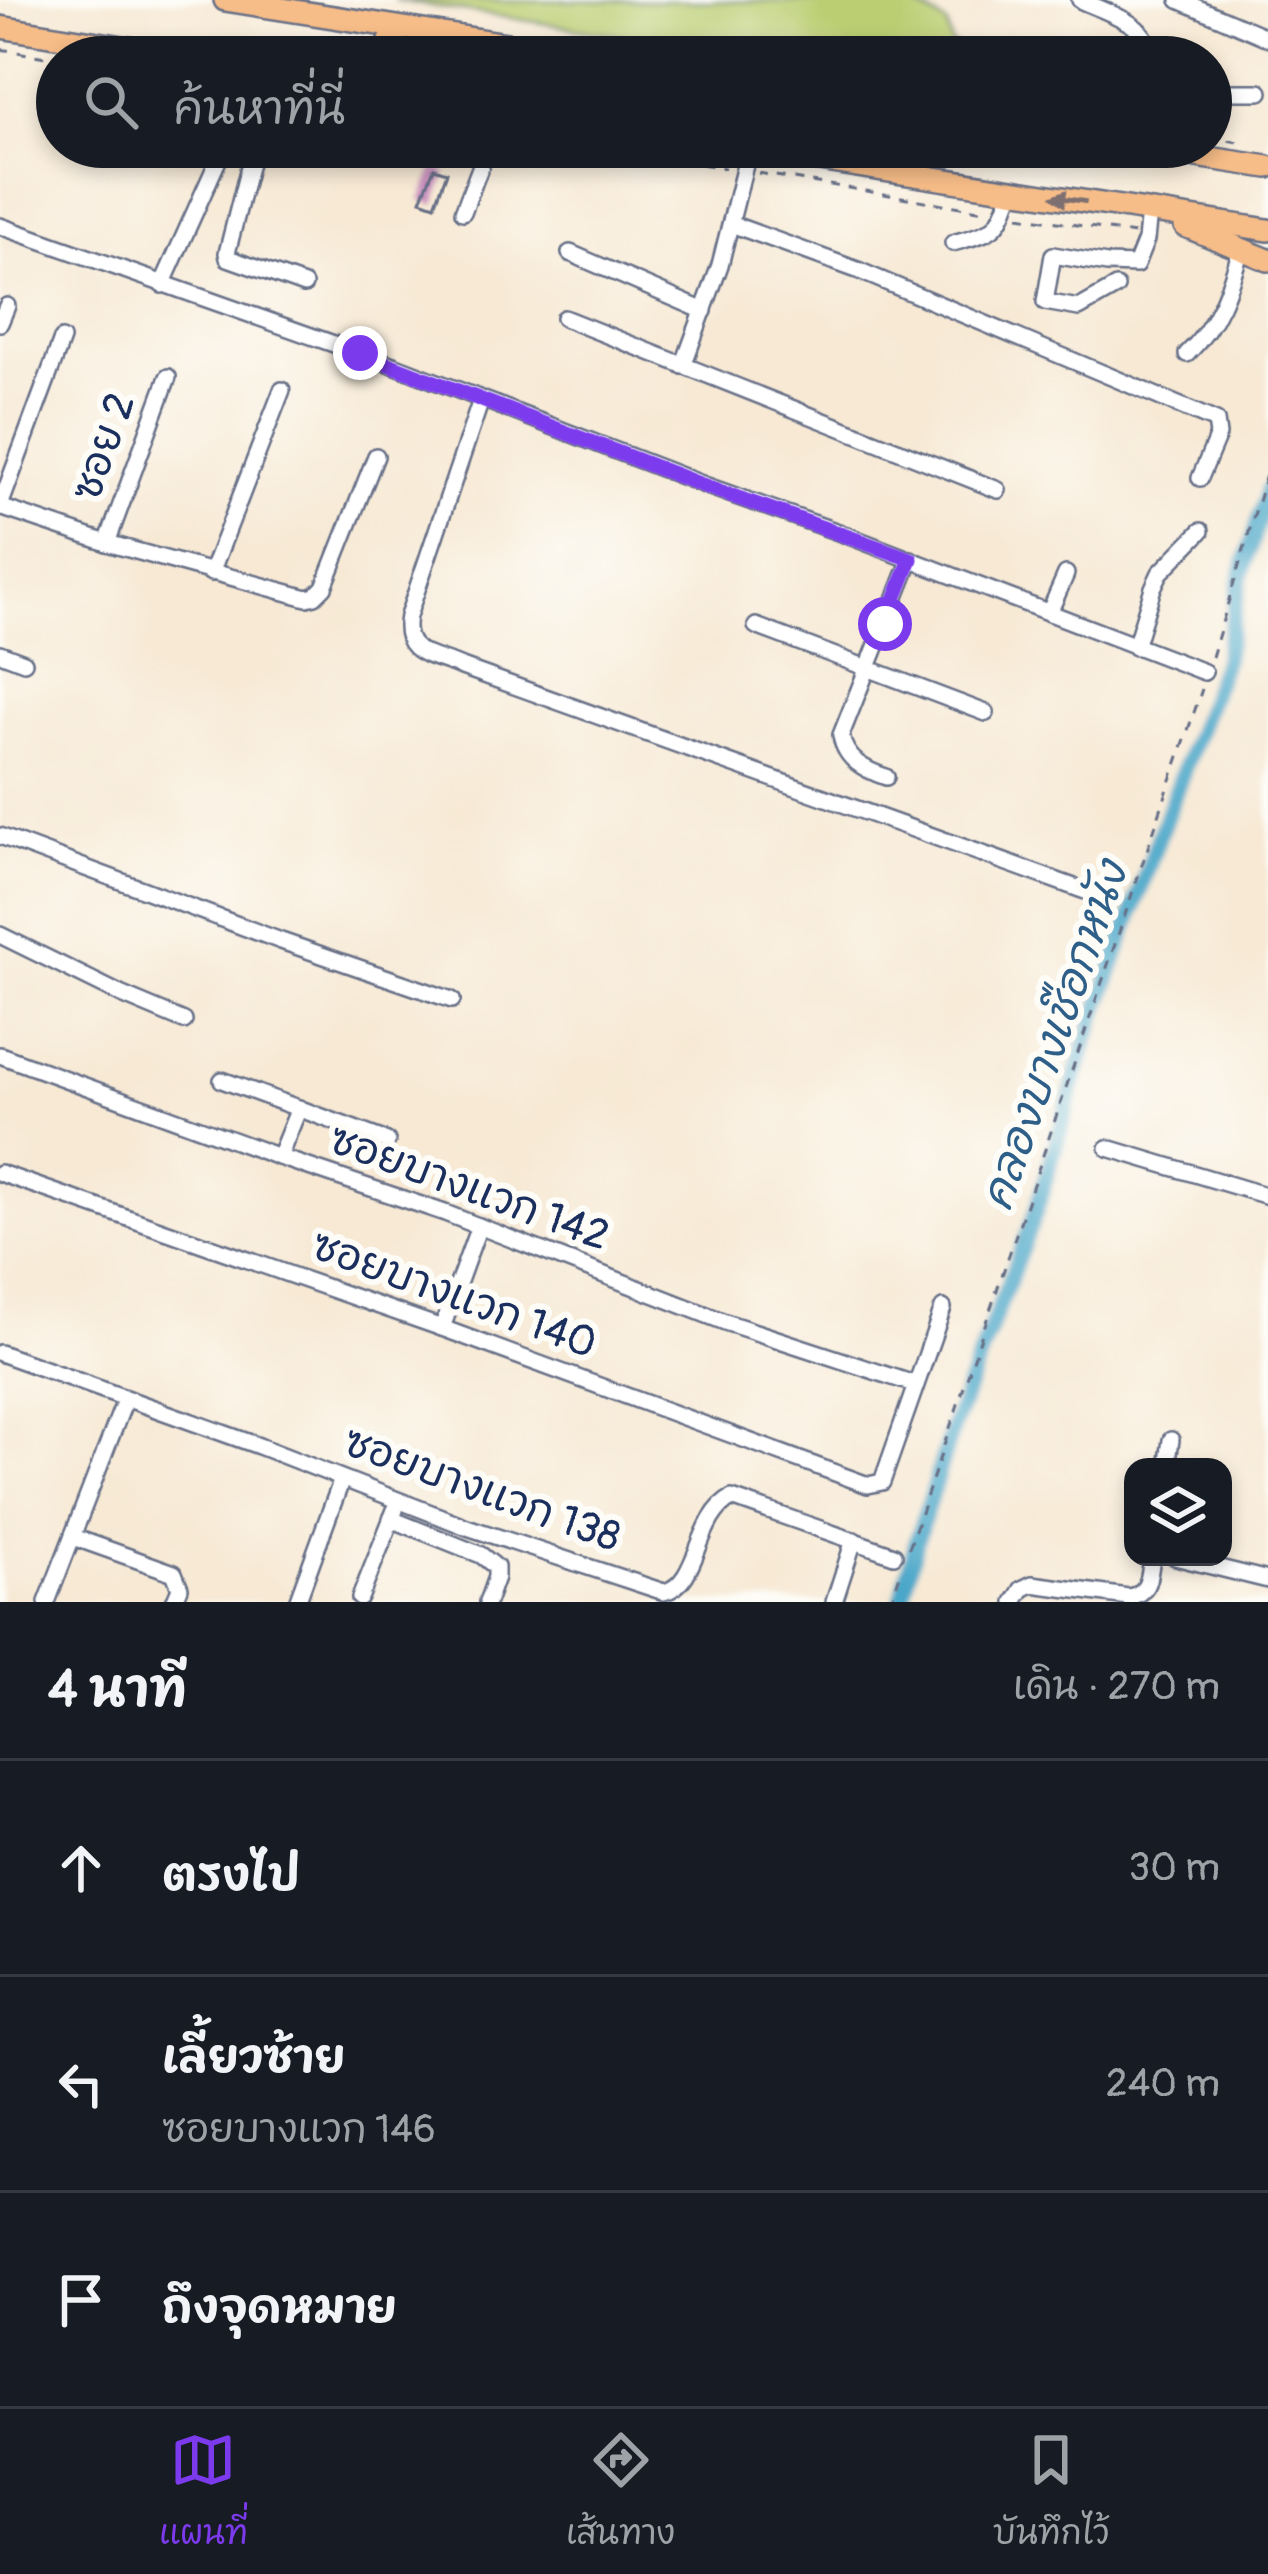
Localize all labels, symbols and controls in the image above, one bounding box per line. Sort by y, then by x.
search box [36,36,1232,168]
icon: search [78,69,144,135]
text: ค้นหาที่นี่ [174,82,345,138]
one-way arrow [1050,190,1088,208]
route end [333,326,387,380]
street label: ซอย 2 [61,386,147,508]
route start [858,597,912,651]
water label: คลองบางเชือกหนัง [968,851,1142,1217]
street label: ซอยบางแวก 142 [322,1113,616,1263]
street label: ซอยบางแวก 140 [305,1219,603,1371]
street label: ซอยบางแวก 138 [337,1416,627,1564]
map controls [1124,1458,1232,1566]
button: layers [1124,1458,1232,1566]
text: 4 นาที [48,1658,187,1722]
text: เดิน · 270 m [1013,1662,1220,1711]
icon: ahead [48,1835,114,1901]
text: 30 m [1129,1843,1220,1892]
text: ตรงไป [162,1848,300,1904]
text: เลี้ยวซ้าย [162,2030,345,2086]
icon: left [48,2051,114,2117]
text: 240 m [1106,2059,1220,2108]
text: ซอยบางแวก 146 [162,2105,436,2154]
icon: arrive [48,2267,114,2333]
text: ถึงจุดหมาย [162,2280,397,2336]
tab: แผนที่ [159,2427,248,2557]
tab: เส้นทาง [566,2427,675,2557]
tab: บันทึกไว้ [993,2427,1109,2557]

